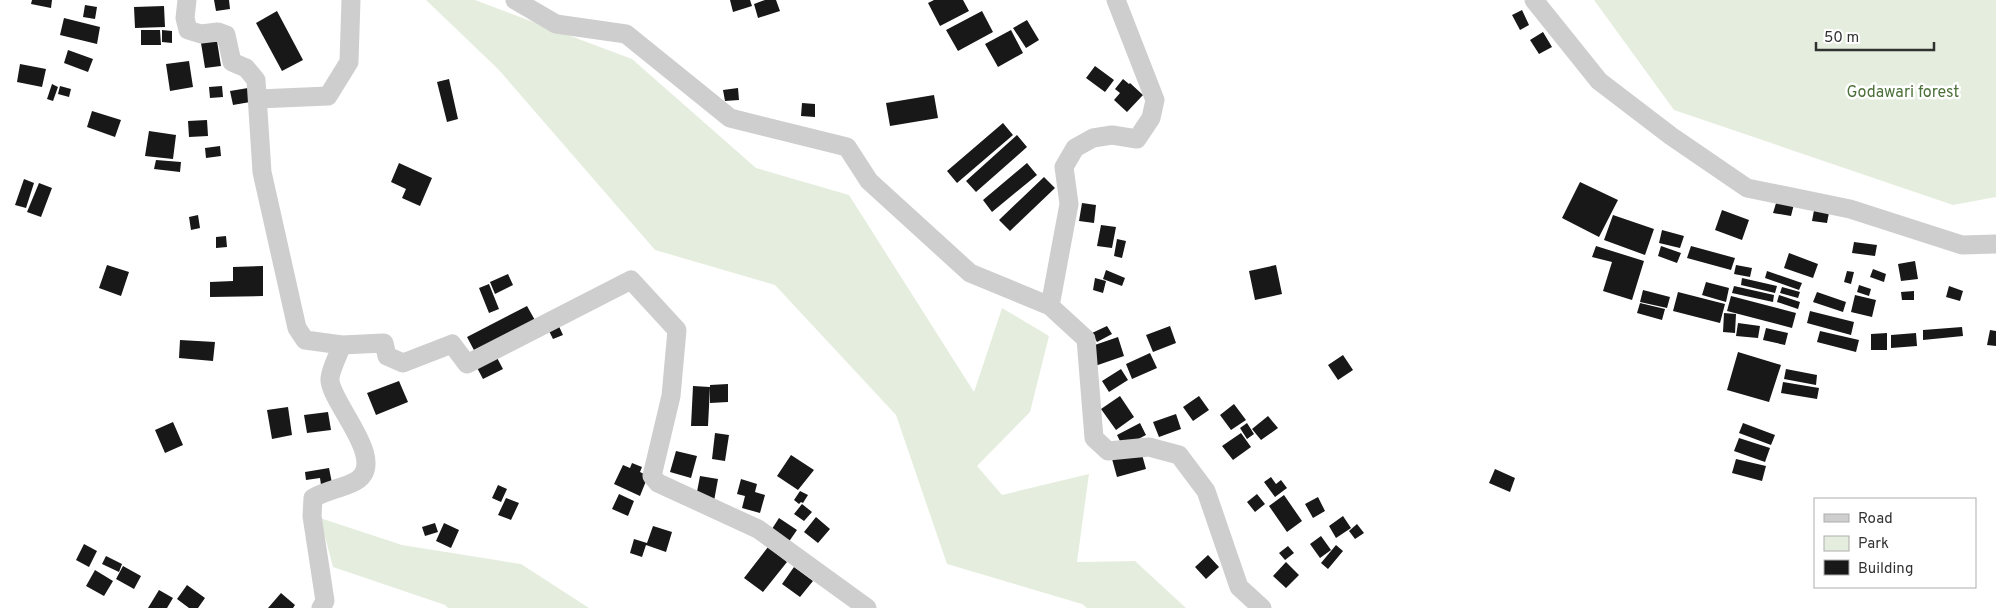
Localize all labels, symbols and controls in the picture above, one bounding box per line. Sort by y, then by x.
scale bar [1816,20,1934,52]
text: 50 m [1824,29,1859,48]
park label: Godawari forest [1847,83,1959,103]
legend [1814,498,1976,588]
text: Road [1858,510,1893,529]
text: Park [1858,535,1889,554]
text: Building [1858,560,1913,579]

